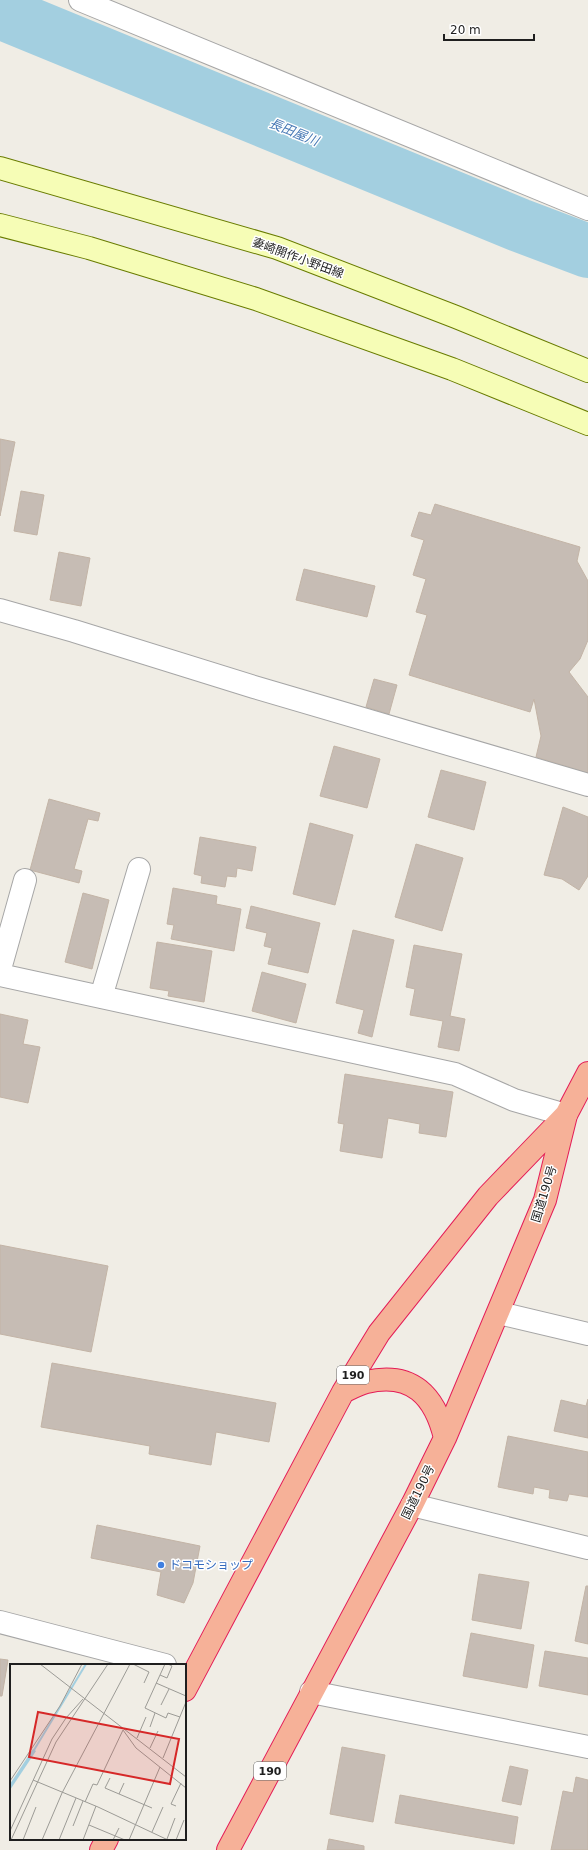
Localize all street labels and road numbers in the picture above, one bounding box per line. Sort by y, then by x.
street label: 妻崎開作小野田線 [250,235,346,281]
street label: 国道190号 [529,1164,559,1224]
road number: 190 [337,1366,369,1384]
street label: 国道190号 [399,1462,437,1522]
road number: 190 [254,1762,286,1780]

